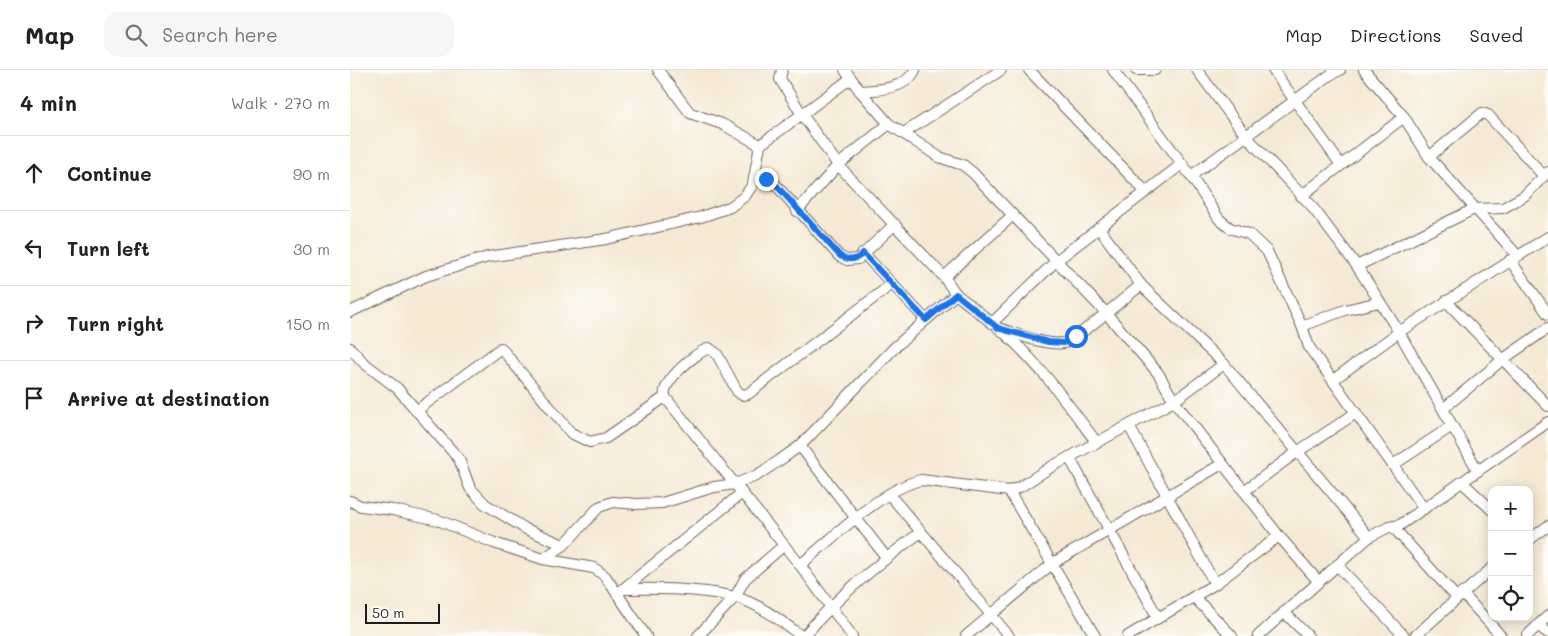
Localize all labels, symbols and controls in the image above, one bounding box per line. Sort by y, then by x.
search box [104,12,454,57]
text: Map [25,19,74,50]
icon: search [122,21,150,49]
text: Search here [162,22,278,47]
text: Map [1285,23,1322,47]
text: Directions [1350,23,1442,47]
text: Saved [1470,23,1523,47]
text: 4 min [20,89,77,116]
text: Walk · 270 m [231,92,330,113]
icon: ahead [20,159,48,187]
text: Continue [67,161,152,186]
text: 90 m [293,163,330,184]
route end [755,168,778,191]
icon: left [20,234,48,262]
text: Turn left [67,236,150,261]
text: 30 m [293,238,330,259]
icon: right [20,309,48,337]
text: Turn right [67,311,164,336]
text: 150 m [286,313,330,334]
route start [1065,325,1088,348]
icon: arrive [20,384,48,412]
text: Arrive at destination [67,386,270,411]
map controls [1488,486,1533,621]
button: + [1488,486,1533,531]
button: − [1488,531,1533,576]
button: locate [1488,576,1533,621]
scale bar [365,601,440,624]
text: 50 m [372,603,404,622]

